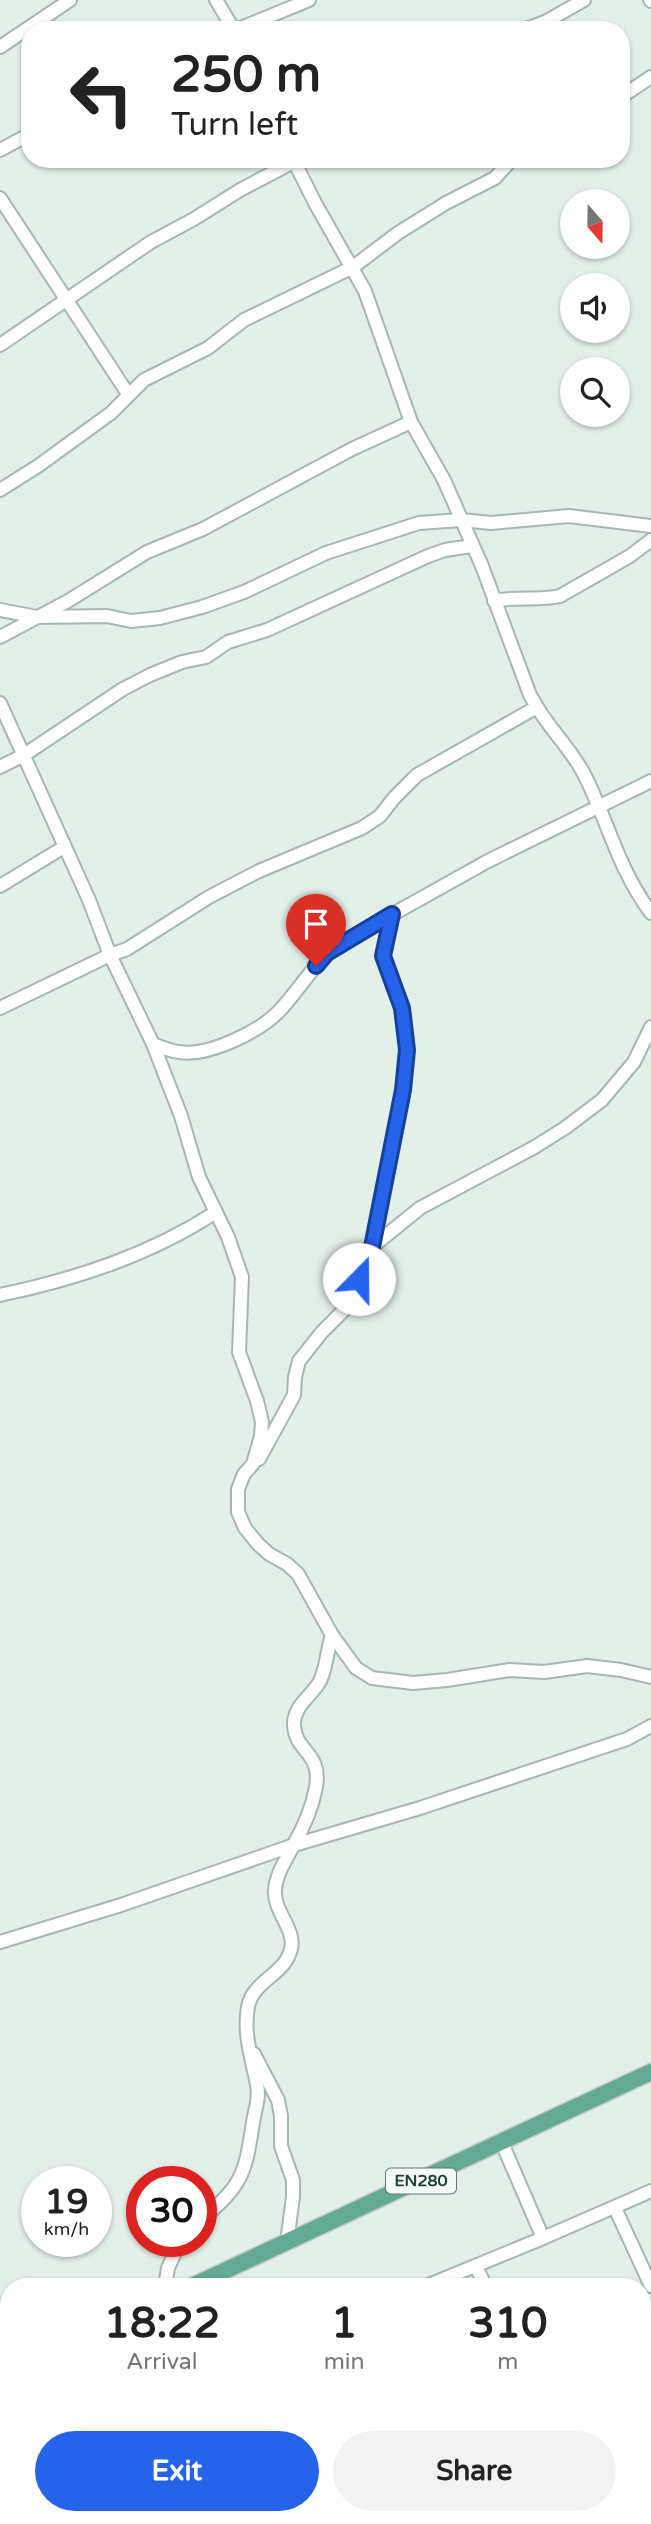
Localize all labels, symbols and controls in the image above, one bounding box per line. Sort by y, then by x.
text: 250 m [171,46,321,105]
icon: left [56,49,147,140]
text: Turn left [171,106,298,144]
north arrow [560,189,630,259]
map controls [560,189,630,427]
button: sound [560,273,630,343]
button: search [560,357,630,427]
pin [286,894,346,966]
icon: arrive [297,905,335,943]
position arrow [322,1242,396,1316]
speed limit sign: 30 [126,2166,217,2257]
road number: EN280 [386,2168,456,2194]
text: 19 [45,2181,88,2223]
text: km/h [44,2218,89,2240]
text: 18:22 [104,2298,220,2349]
text: 1 [331,2298,357,2349]
text: 310 [468,2298,547,2349]
text: Arrival [126,2348,197,2376]
text: min [324,2348,365,2376]
text: m [497,2348,518,2376]
button: Exit [35,2431,319,2511]
button: Share [333,2431,616,2511]

